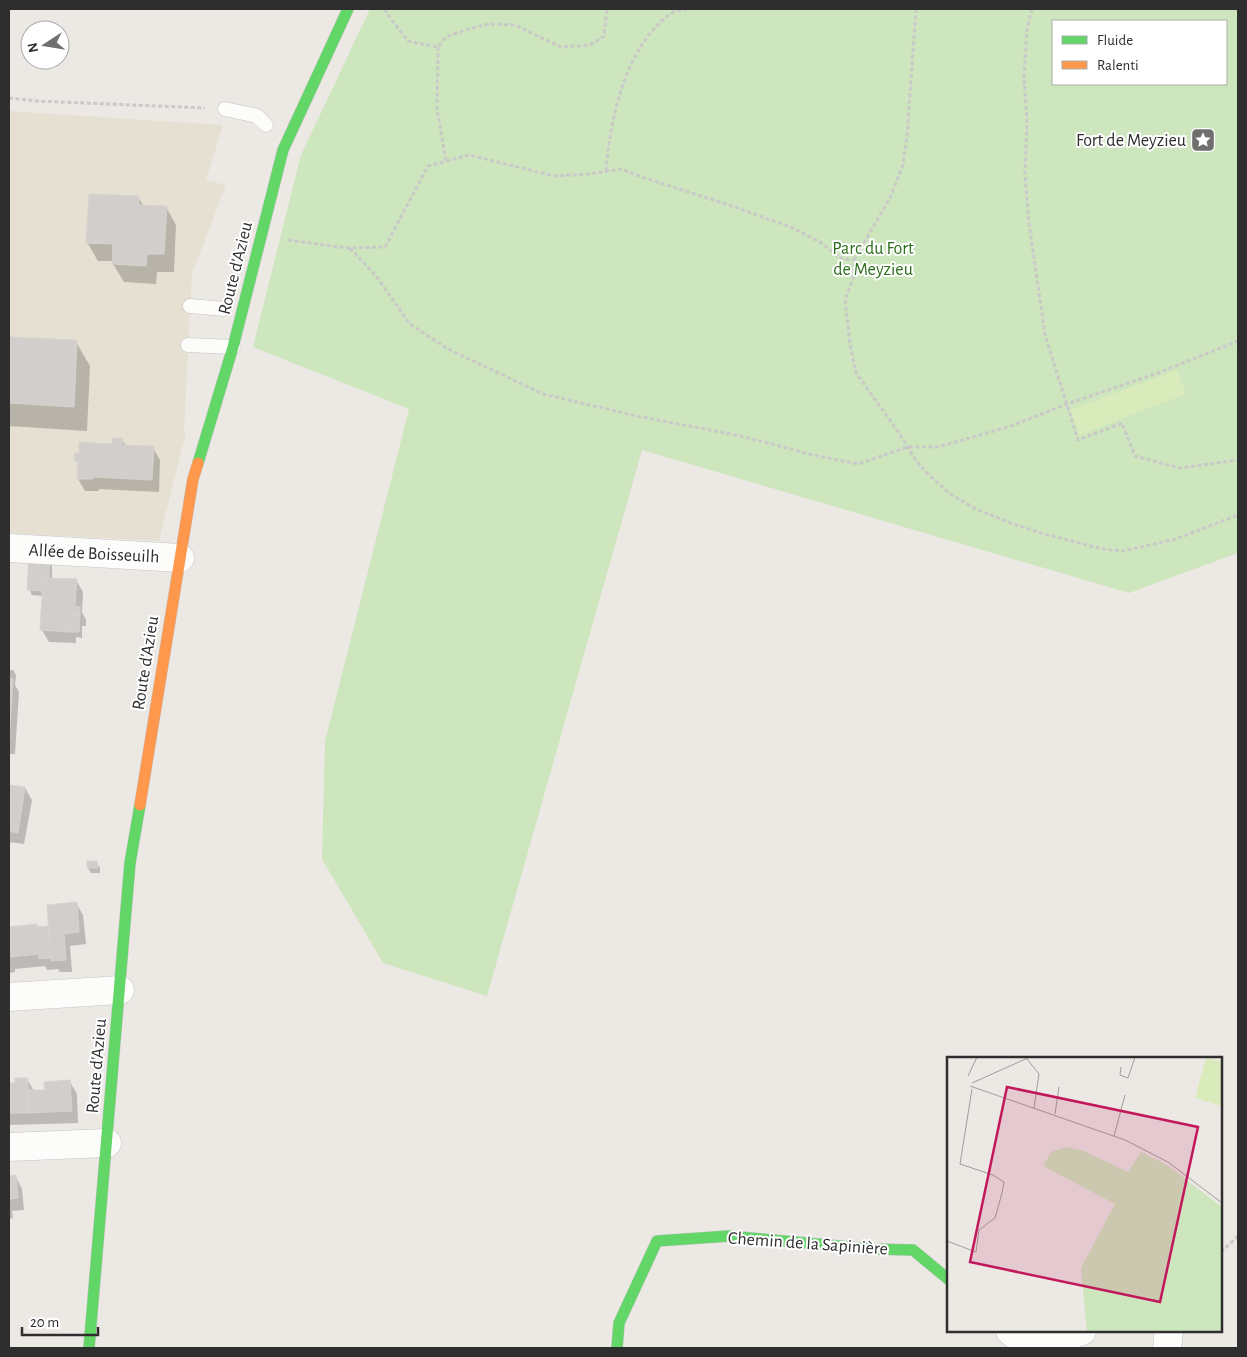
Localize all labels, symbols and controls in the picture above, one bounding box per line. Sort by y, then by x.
north arrow [20,20,70,70]
legend [1052,20,1227,85]
text: Fluide [1097,33,1133,48]
text: N [25,41,41,54]
text: Ralenti [1097,58,1139,73]
place icon: Fort de Meyzieu [1190,127,1216,153]
place label: Fort de Meyzieu [1076,132,1186,150]
street label: Route d'Azieu [216,220,256,317]
park label: Parc du Fort de Meyzieu [832,240,914,279]
street label: Allée de Boisseuilh [28,542,160,566]
street label: Route d'Azieu [130,615,162,711]
street label: Route d'Azieu [84,1018,110,1114]
inset map [947,1057,1222,1332]
street label: Chemin de la Sapinière [727,1229,889,1259]
scale bar [22,1304,99,1336]
text: 20 m [30,1315,59,1330]

